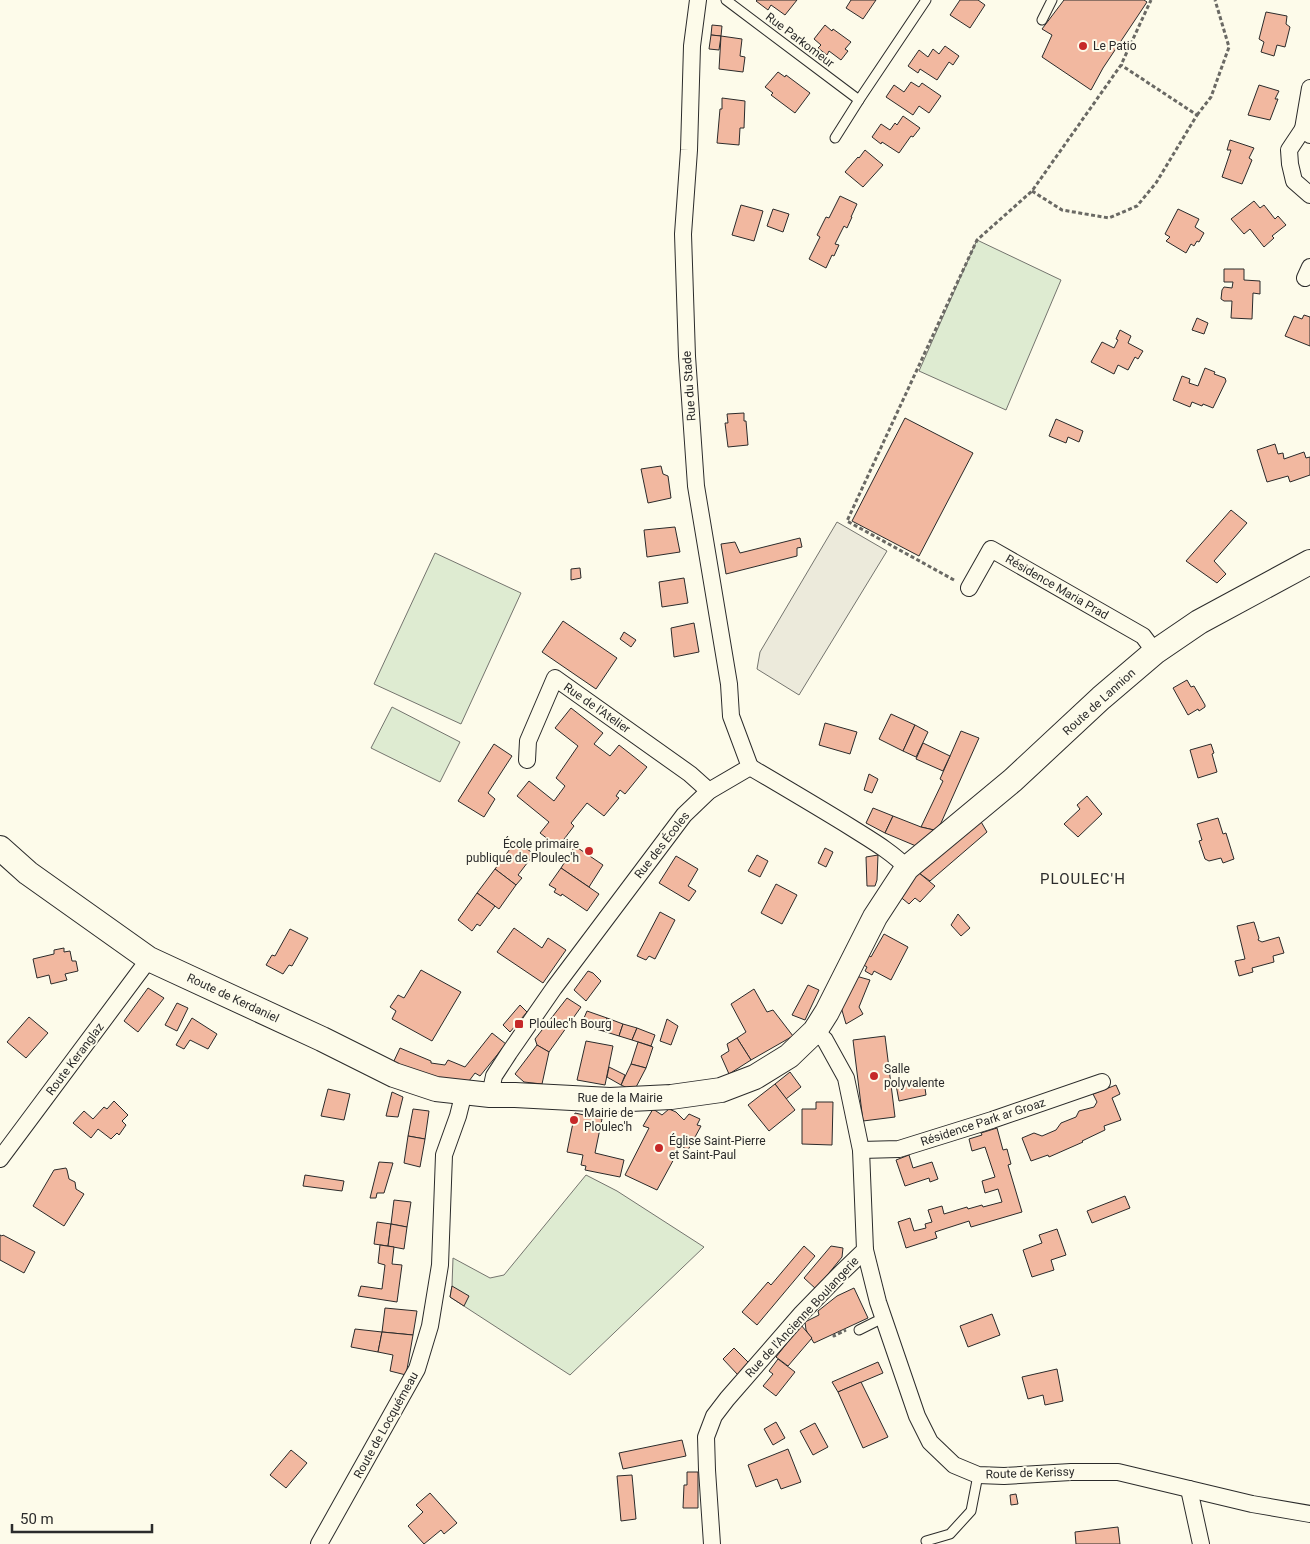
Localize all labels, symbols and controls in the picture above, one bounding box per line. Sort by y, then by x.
street label: Rue Parkomeur [763,10,837,70]
place label: Le Patio [1093,39,1137,53]
marker: Le Patio [1077,40,1089,52]
street label: Rue du Stade [680,350,698,422]
street label: Résidence Maria Prad [1003,552,1111,622]
street label: Route de Lannion [1060,666,1138,738]
street label: Rue de l'Atelier [561,680,633,736]
street label: Rue des Écoles [631,808,692,881]
place label: École primaire publique de Ploulec'h [466,836,579,865]
marker: École primaire publique de Ploulec'h [583,845,595,857]
district label: PLOULEC'H [1040,870,1126,888]
street label: Route de Kerdaniel [185,971,281,1025]
place label: Ploulec'h Bourg [529,1017,612,1031]
marker: Ploulec'h Bourg [513,1018,525,1030]
street label: Route Keranglaz [43,1020,107,1098]
place label: Salle polyvalente [884,1062,945,1090]
marker: Salle polyvalente [868,1070,880,1082]
street label: Rue de la Mairie [577,1091,663,1105]
street label: Résidence Park ar Groaz [919,1095,1047,1149]
place label: Mairie de Ploulec'h [584,1106,633,1134]
marker: Mairie de Ploulec'h [568,1114,580,1126]
place label: Église Saint-Pierre et Saint-Paul [669,1133,766,1162]
marker: Église Saint-Pierre et Saint-Paul [653,1142,665,1154]
street label: Rue de l'Ancienne Boulangerie [742,1254,862,1380]
street label: Route de Locquémeau [351,1369,421,1481]
street label: Route de Kerissy [985,1464,1075,1482]
scale bar [12,1502,152,1534]
text: 50 m [20,1510,54,1528]

